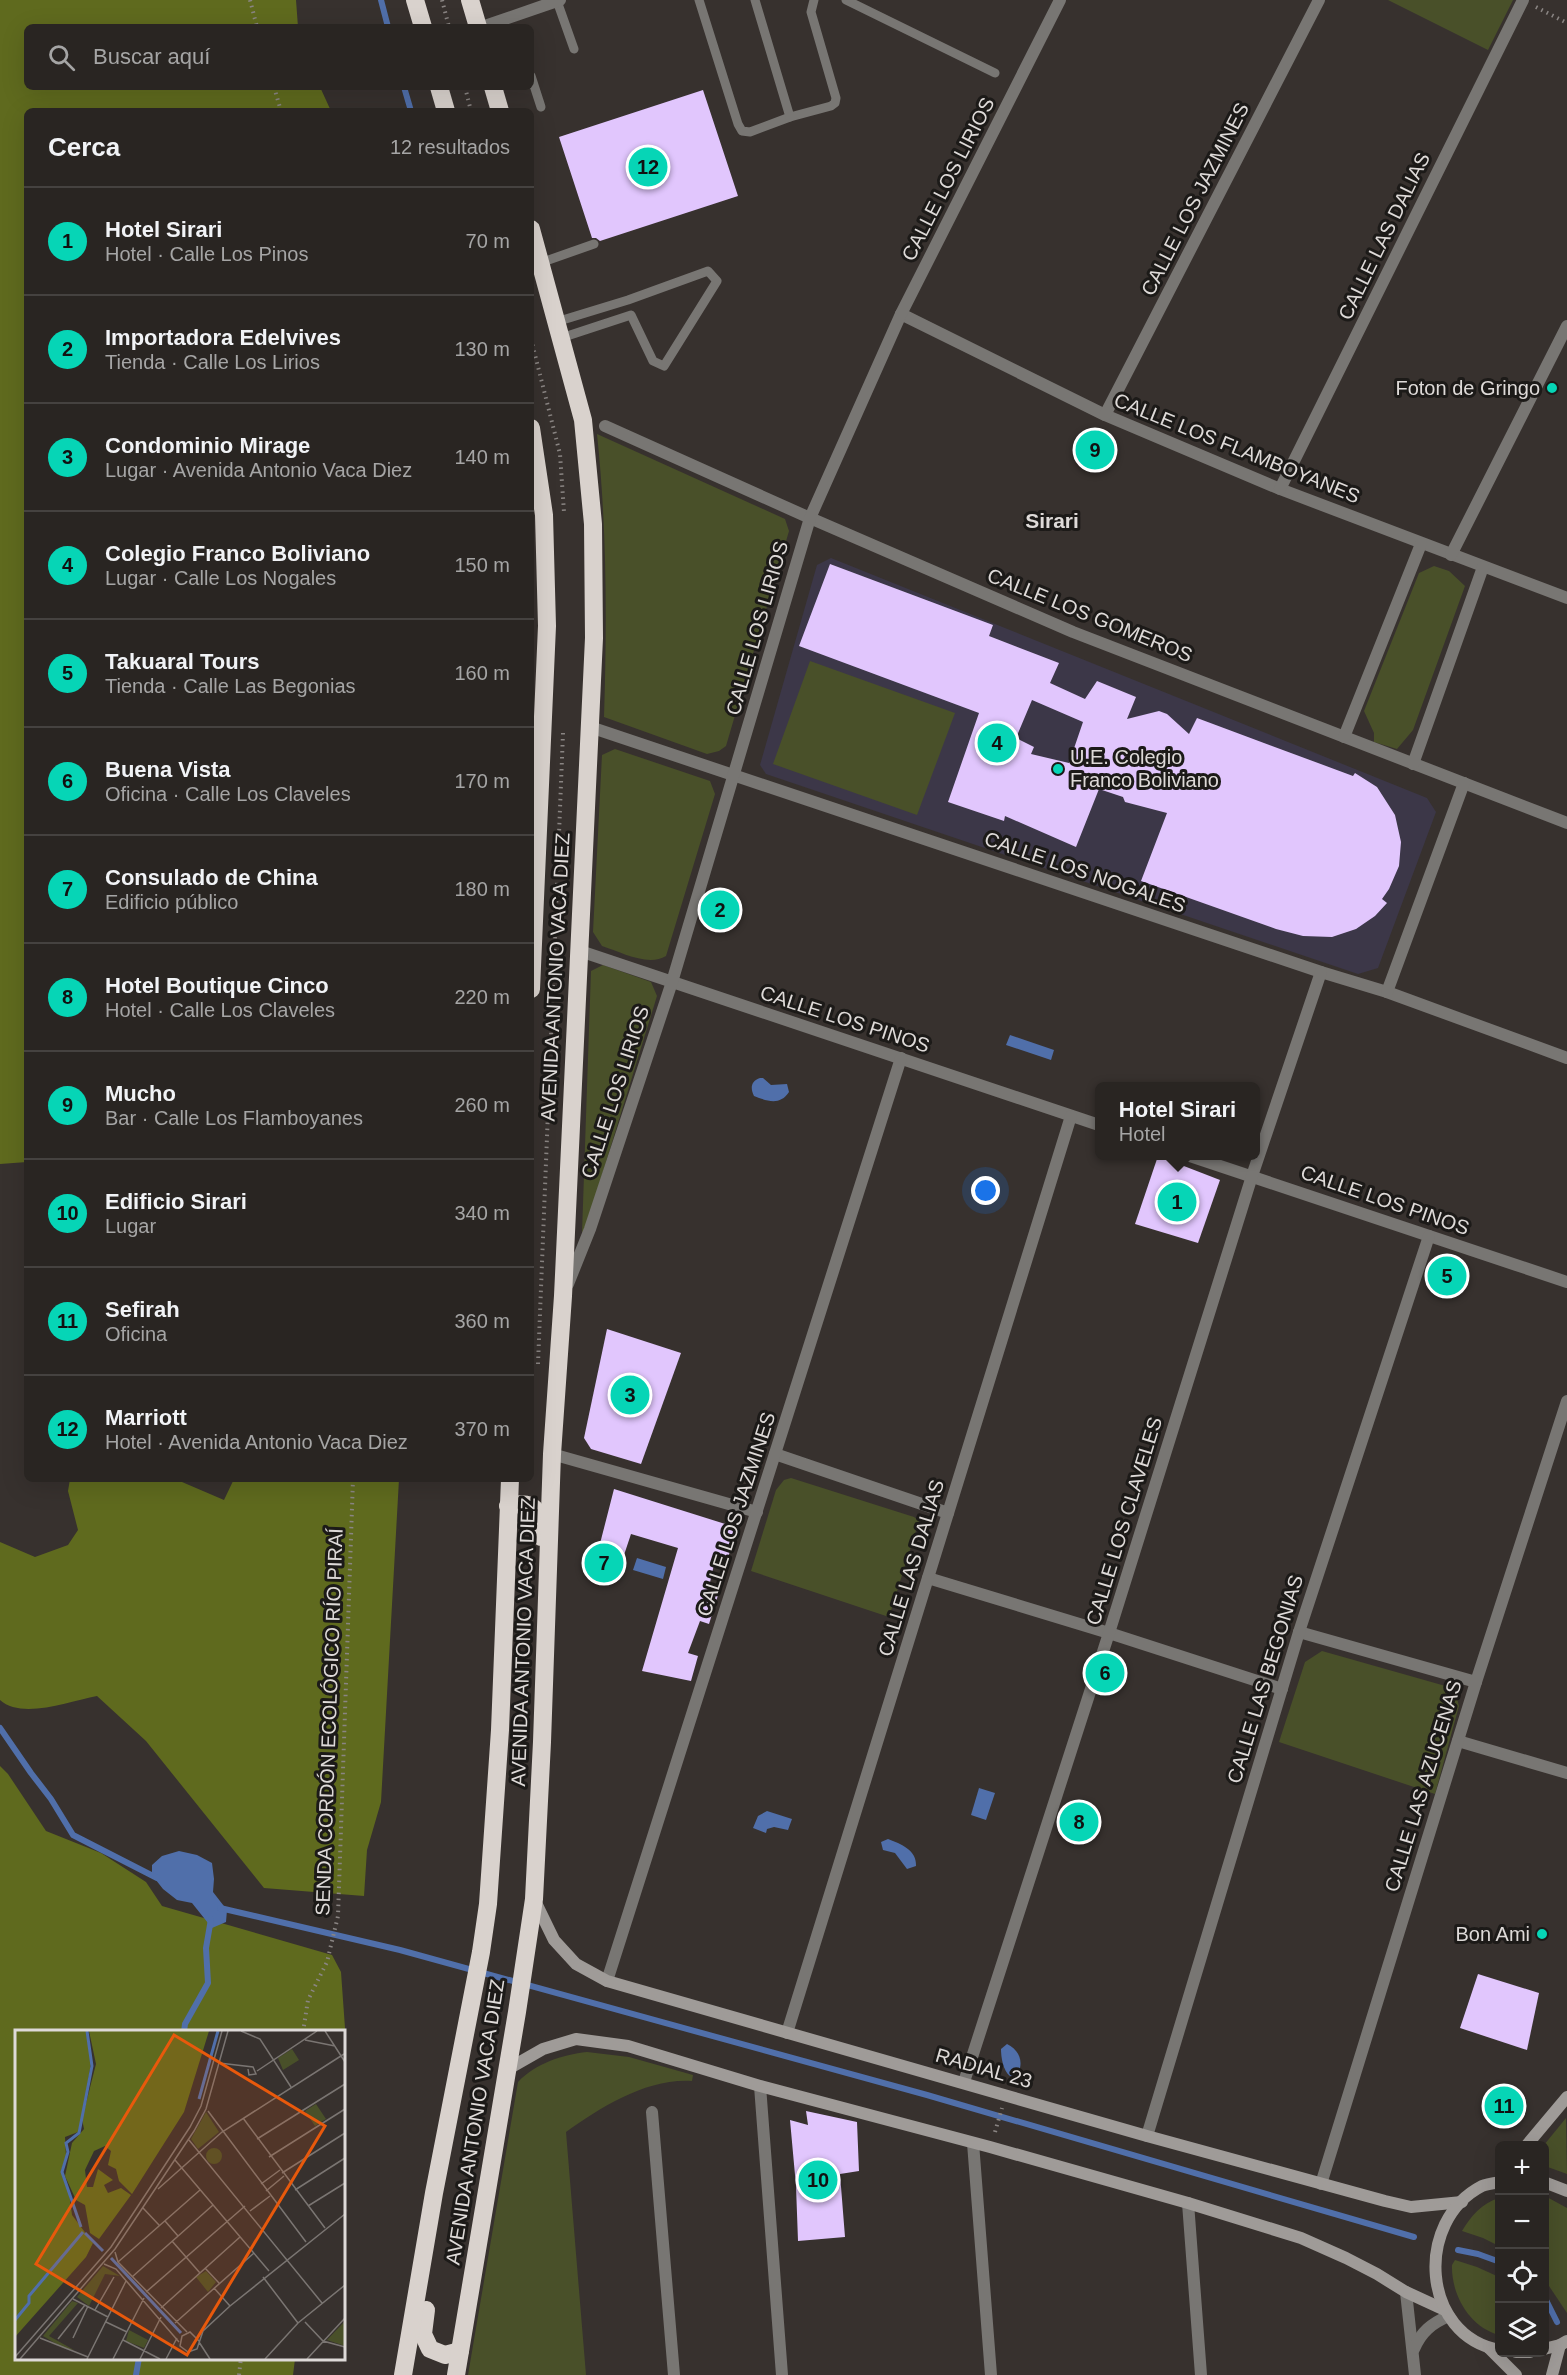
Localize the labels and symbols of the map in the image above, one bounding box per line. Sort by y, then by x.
street label: CALLE LOS LIRIOS [897,94,999,264]
street label: CALLE LOS JAZMINES [1137,99,1253,299]
pin: 12 [628,144,668,190]
street label: CALLE LAS DALIAS [1334,149,1434,323]
place label: Foton de Gringo [1395,377,1540,399]
marker: Foton de Gringo [1545,381,1559,395]
street label: CALLE LOS FLAMBOYANES [1111,389,1363,507]
pin: 9 [1076,428,1114,472]
district label: Sirari [1025,509,1079,532]
street label: CALLE LOS LIRIOS [722,538,792,718]
street label: CALLE LOS GOMEROS [984,564,1196,666]
pin: 4 [978,720,1016,766]
place label: U.E. Colegio Franco Boliviano [1070,746,1219,791]
marker: U.E. Colegio Franco Boliviano [1051,762,1065,776]
street label: CALLE LOS NOGALES [982,827,1188,917]
street label: AVENIDA ANTONIO VACA DIEZ [536,832,574,1122]
pin: 2 [700,888,740,932]
street label: CALLE LOS PINOS [758,981,932,1057]
street label: CALLE LOS LIRIOS [577,1003,653,1181]
street label: CALLE LOS PINOS [1298,1161,1472,1239]
your location [971,1176,1000,1205]
pin: 1 [1158,1180,1196,1224]
pin: 5 [1428,1254,1466,1298]
pin: 3 [610,1372,650,1418]
street label: CALLE LOS JAZMINES [693,1409,779,1619]
street label: CALLE LOS CLAVELES [1082,1414,1166,1628]
street label: CALLE LAS DALIAS [874,1477,948,1659]
street label: AVENIDA ANTONIO VACA DIEZ [507,1497,539,1787]
street label: SENDA CORDÓN ECOLÓGICO RÍO PIRAÍ [311,1527,347,1916]
pin: 7 [584,1540,624,1586]
street label: CALLE LAS BEGONIAS [1223,1572,1307,1786]
pin: 6 [1086,1650,1124,1696]
street label: CALLE LAS AZUCENAS [1380,1678,1466,1894]
pin: 8 [1060,1800,1098,1844]
place label: Bon Ami [1456,1923,1530,1945]
marker: Bon Ami [1535,1927,1549,1941]
street label: AVENIDA ANTONIO VACA DIEZ [442,1978,508,2266]
inset map [15,2030,345,2360]
street label: RADIAL 23 [933,2044,1035,2092]
pin: 11 [1484,2084,1524,2128]
pin: 10 [798,2158,838,2202]

